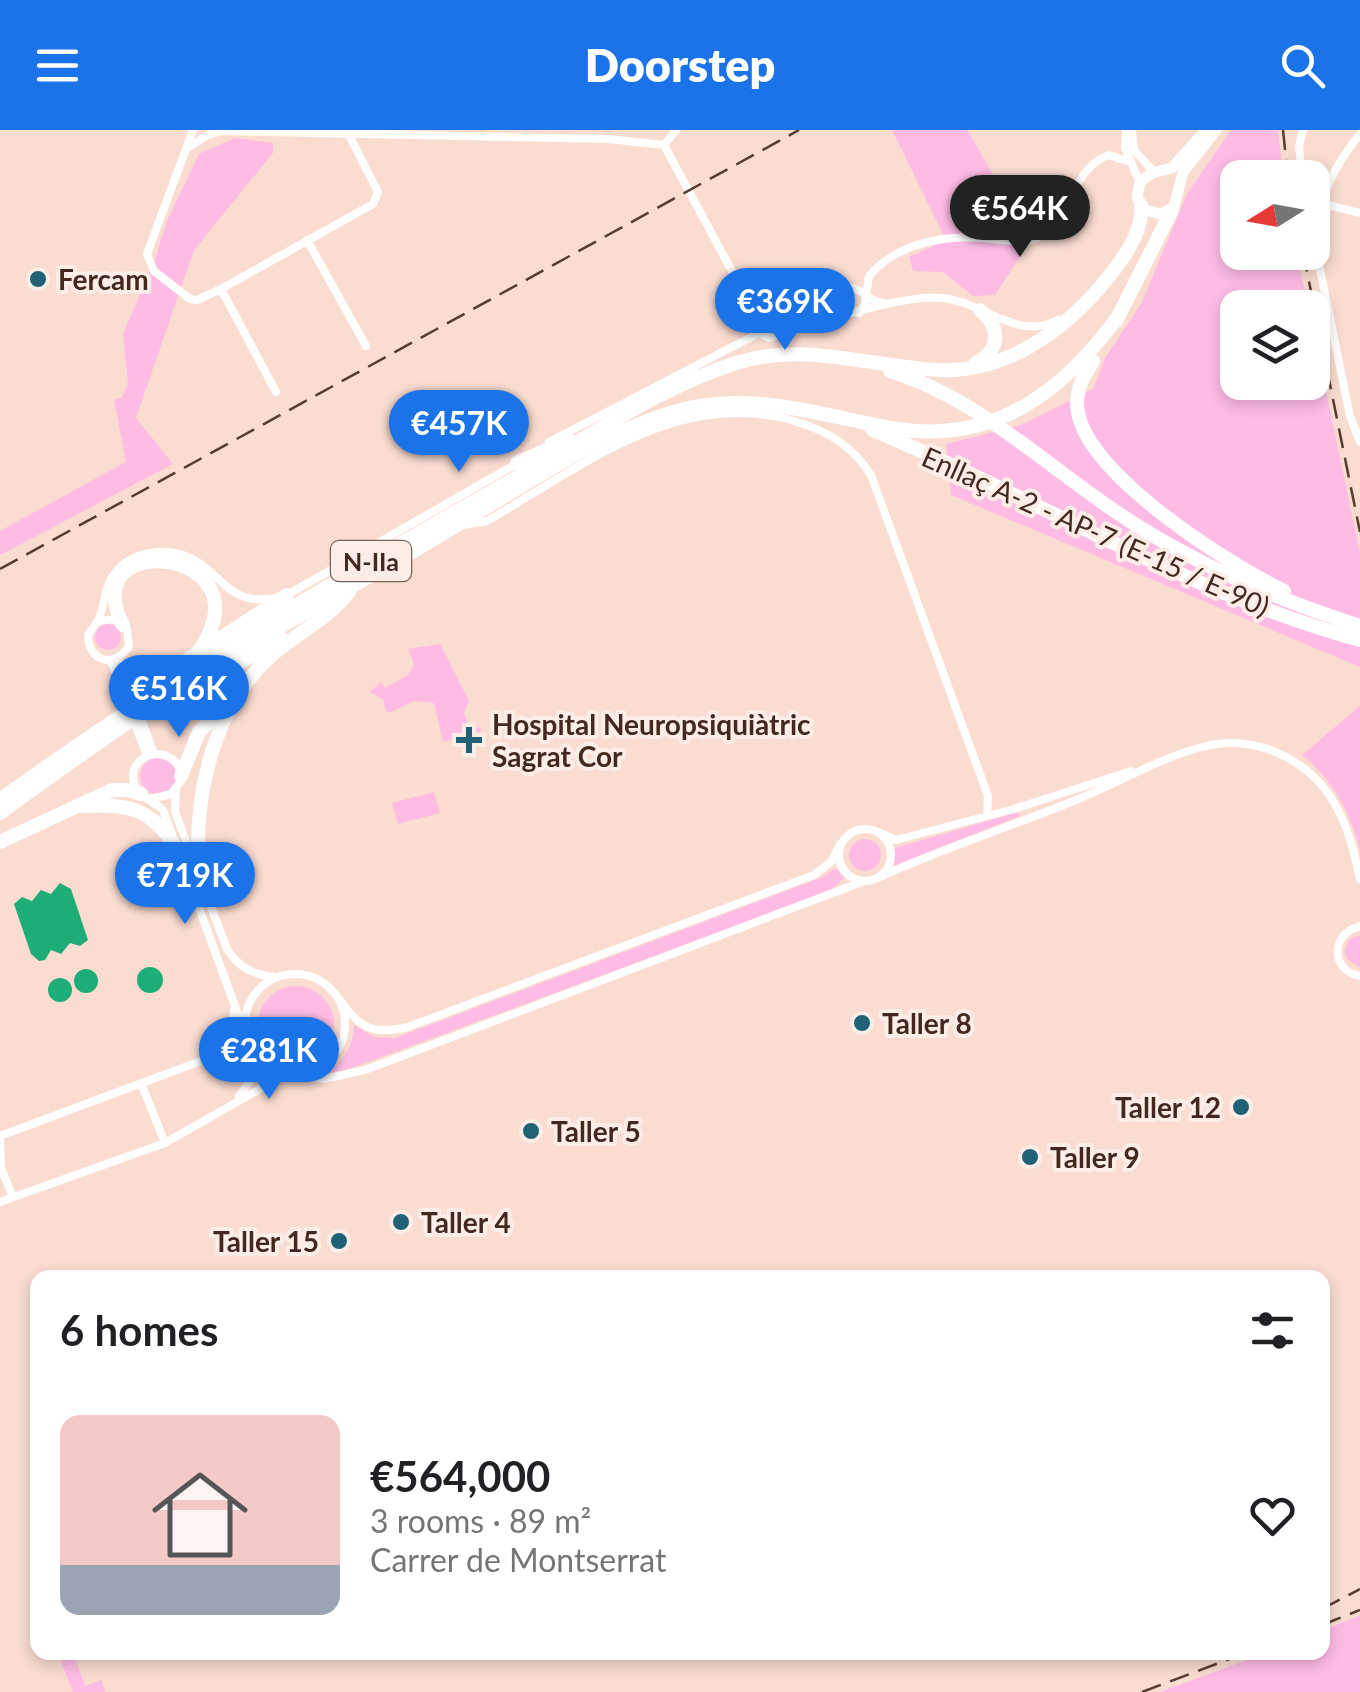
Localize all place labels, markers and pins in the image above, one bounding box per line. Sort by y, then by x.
pin: €564K [950,175,1090,260]
place label: Fercam [58,262,149,296]
marker: Fercam [27,268,49,290]
pin: €369K [715,268,855,353]
pin: €457K [389,390,529,475]
pin: €516K [109,655,249,740]
place label: Hospital Neuropsiquiàtric Sagrat Cor [492,707,811,773]
marker: Hospital Neuropsiquiàtric Sagrat Cor [456,727,482,753]
pin: €719K [115,842,255,927]
place label: Taller 8 [882,1006,972,1040]
marker: Taller 8 [851,1012,873,1034]
pin: €281K [199,1017,339,1102]
place label: Taller 12 [1115,1090,1221,1124]
marker: Taller 12 [1230,1096,1252,1118]
place label: Taller 5 [551,1114,641,1148]
marker: Taller 5 [520,1120,542,1142]
place label: Taller 9 [1050,1140,1140,1174]
marker: Taller 9 [1019,1146,1041,1168]
place label: Taller 4 [421,1205,511,1239]
marker: Taller 4 [390,1211,412,1233]
place label: Taller 15 [213,1224,319,1258]
marker: Taller 15 [328,1230,350,1252]

